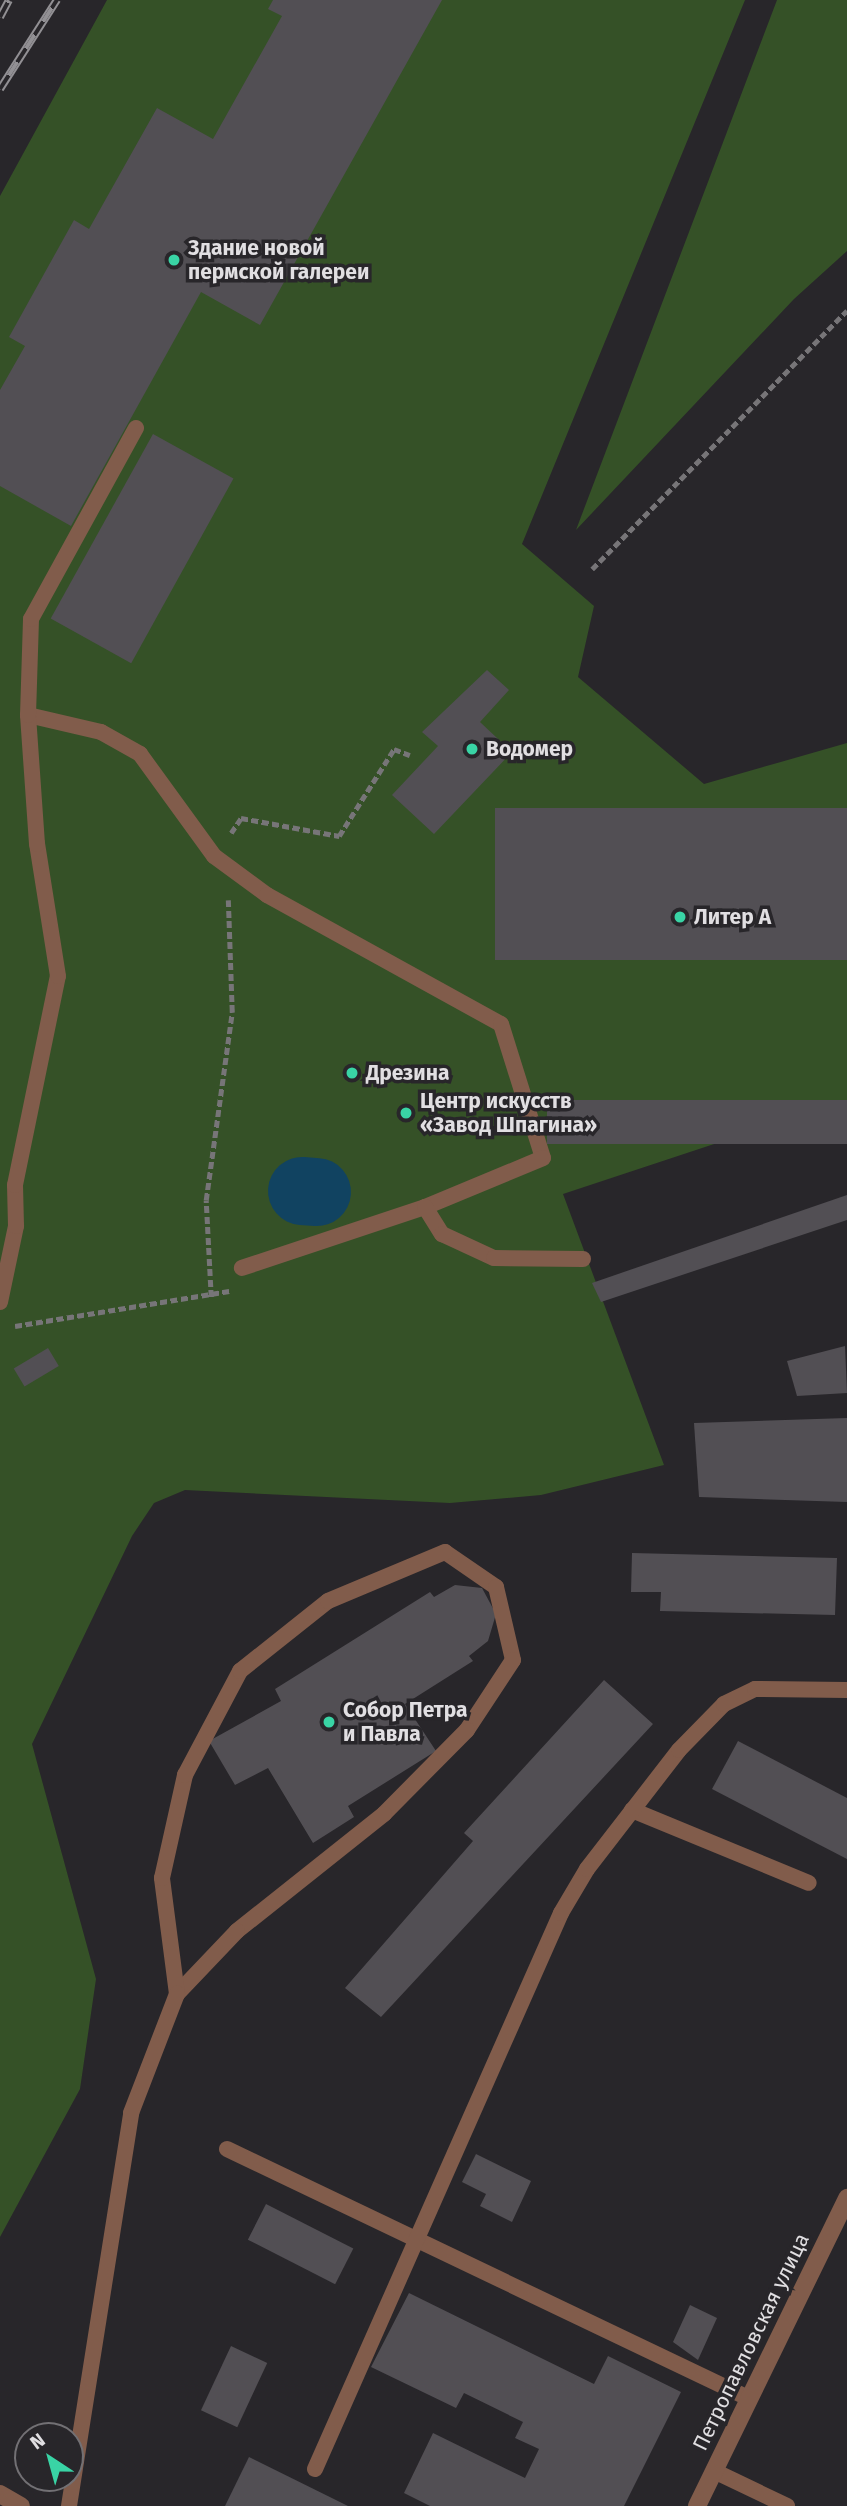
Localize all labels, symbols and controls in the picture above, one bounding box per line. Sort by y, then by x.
place label: Здание новой пермской галереи [188,235,369,285]
marker: Здание новой пермской галереи [166,252,182,268]
place label: Водомер [486,736,573,762]
marker: Водомер [464,741,480,757]
place label: Литер А [694,904,771,930]
marker: Литер А [672,909,688,925]
place label: Дрезина [366,1060,450,1086]
marker: Дрезина [344,1065,360,1081]
place label: Центр искусств «Завод Шпагина» [420,1088,597,1138]
marker: Центр искусств «Завод Шпагина» [398,1105,414,1121]
place label: Собор Петра и Павла [343,1697,467,1747]
marker: Собор Петра и Павла [321,1714,337,1730]
street label: Петропавловская улица [687,2229,815,2455]
north arrow [14,2422,84,2492]
text: N [26,2428,49,2454]

